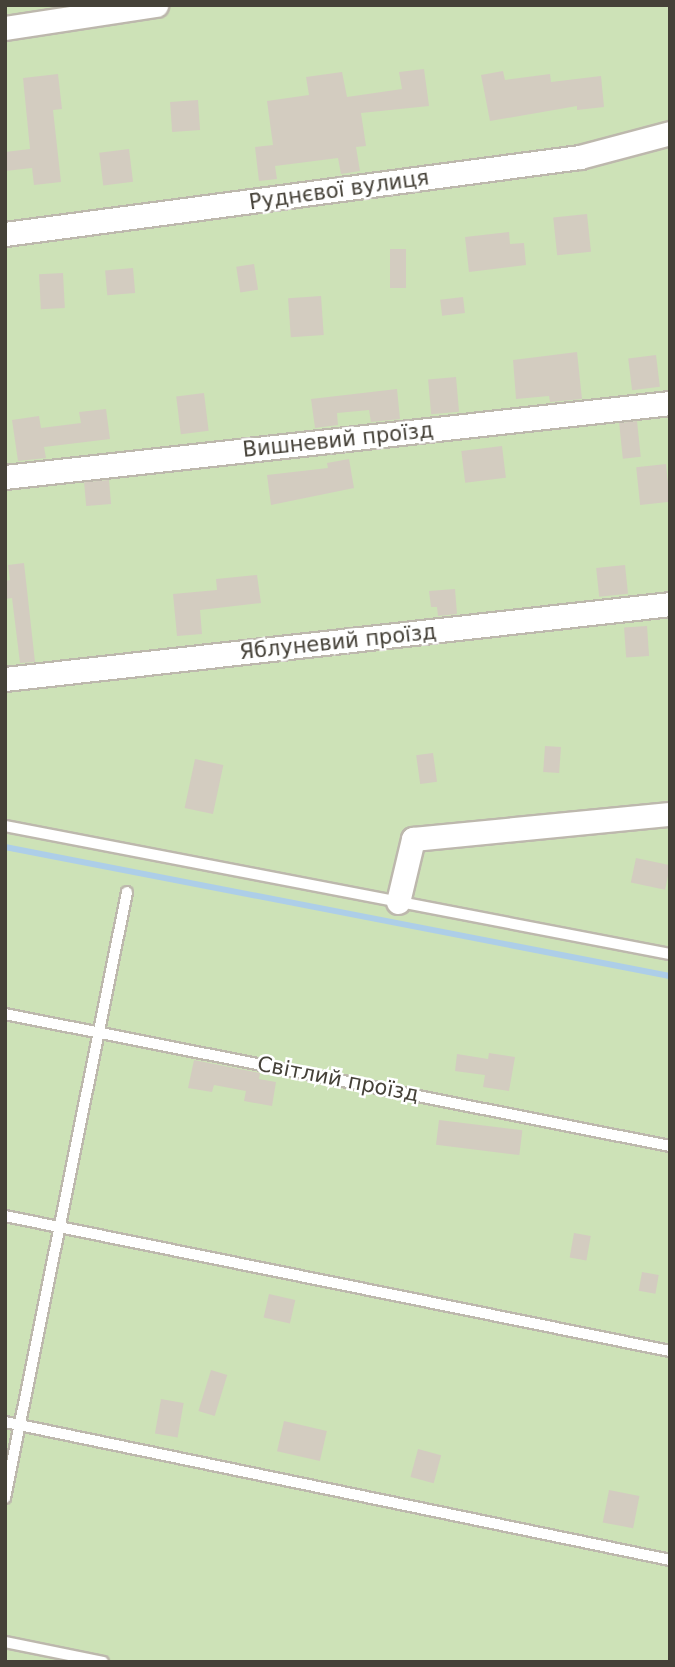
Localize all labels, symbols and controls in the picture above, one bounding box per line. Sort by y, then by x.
street label: Руднєвої вулиця [247,165,431,215]
street label: Вишневий проїзд [241,417,435,463]
street label: Яблуневий проїзд [238,619,438,665]
street label: Світлий проїзд [255,1051,421,1107]

